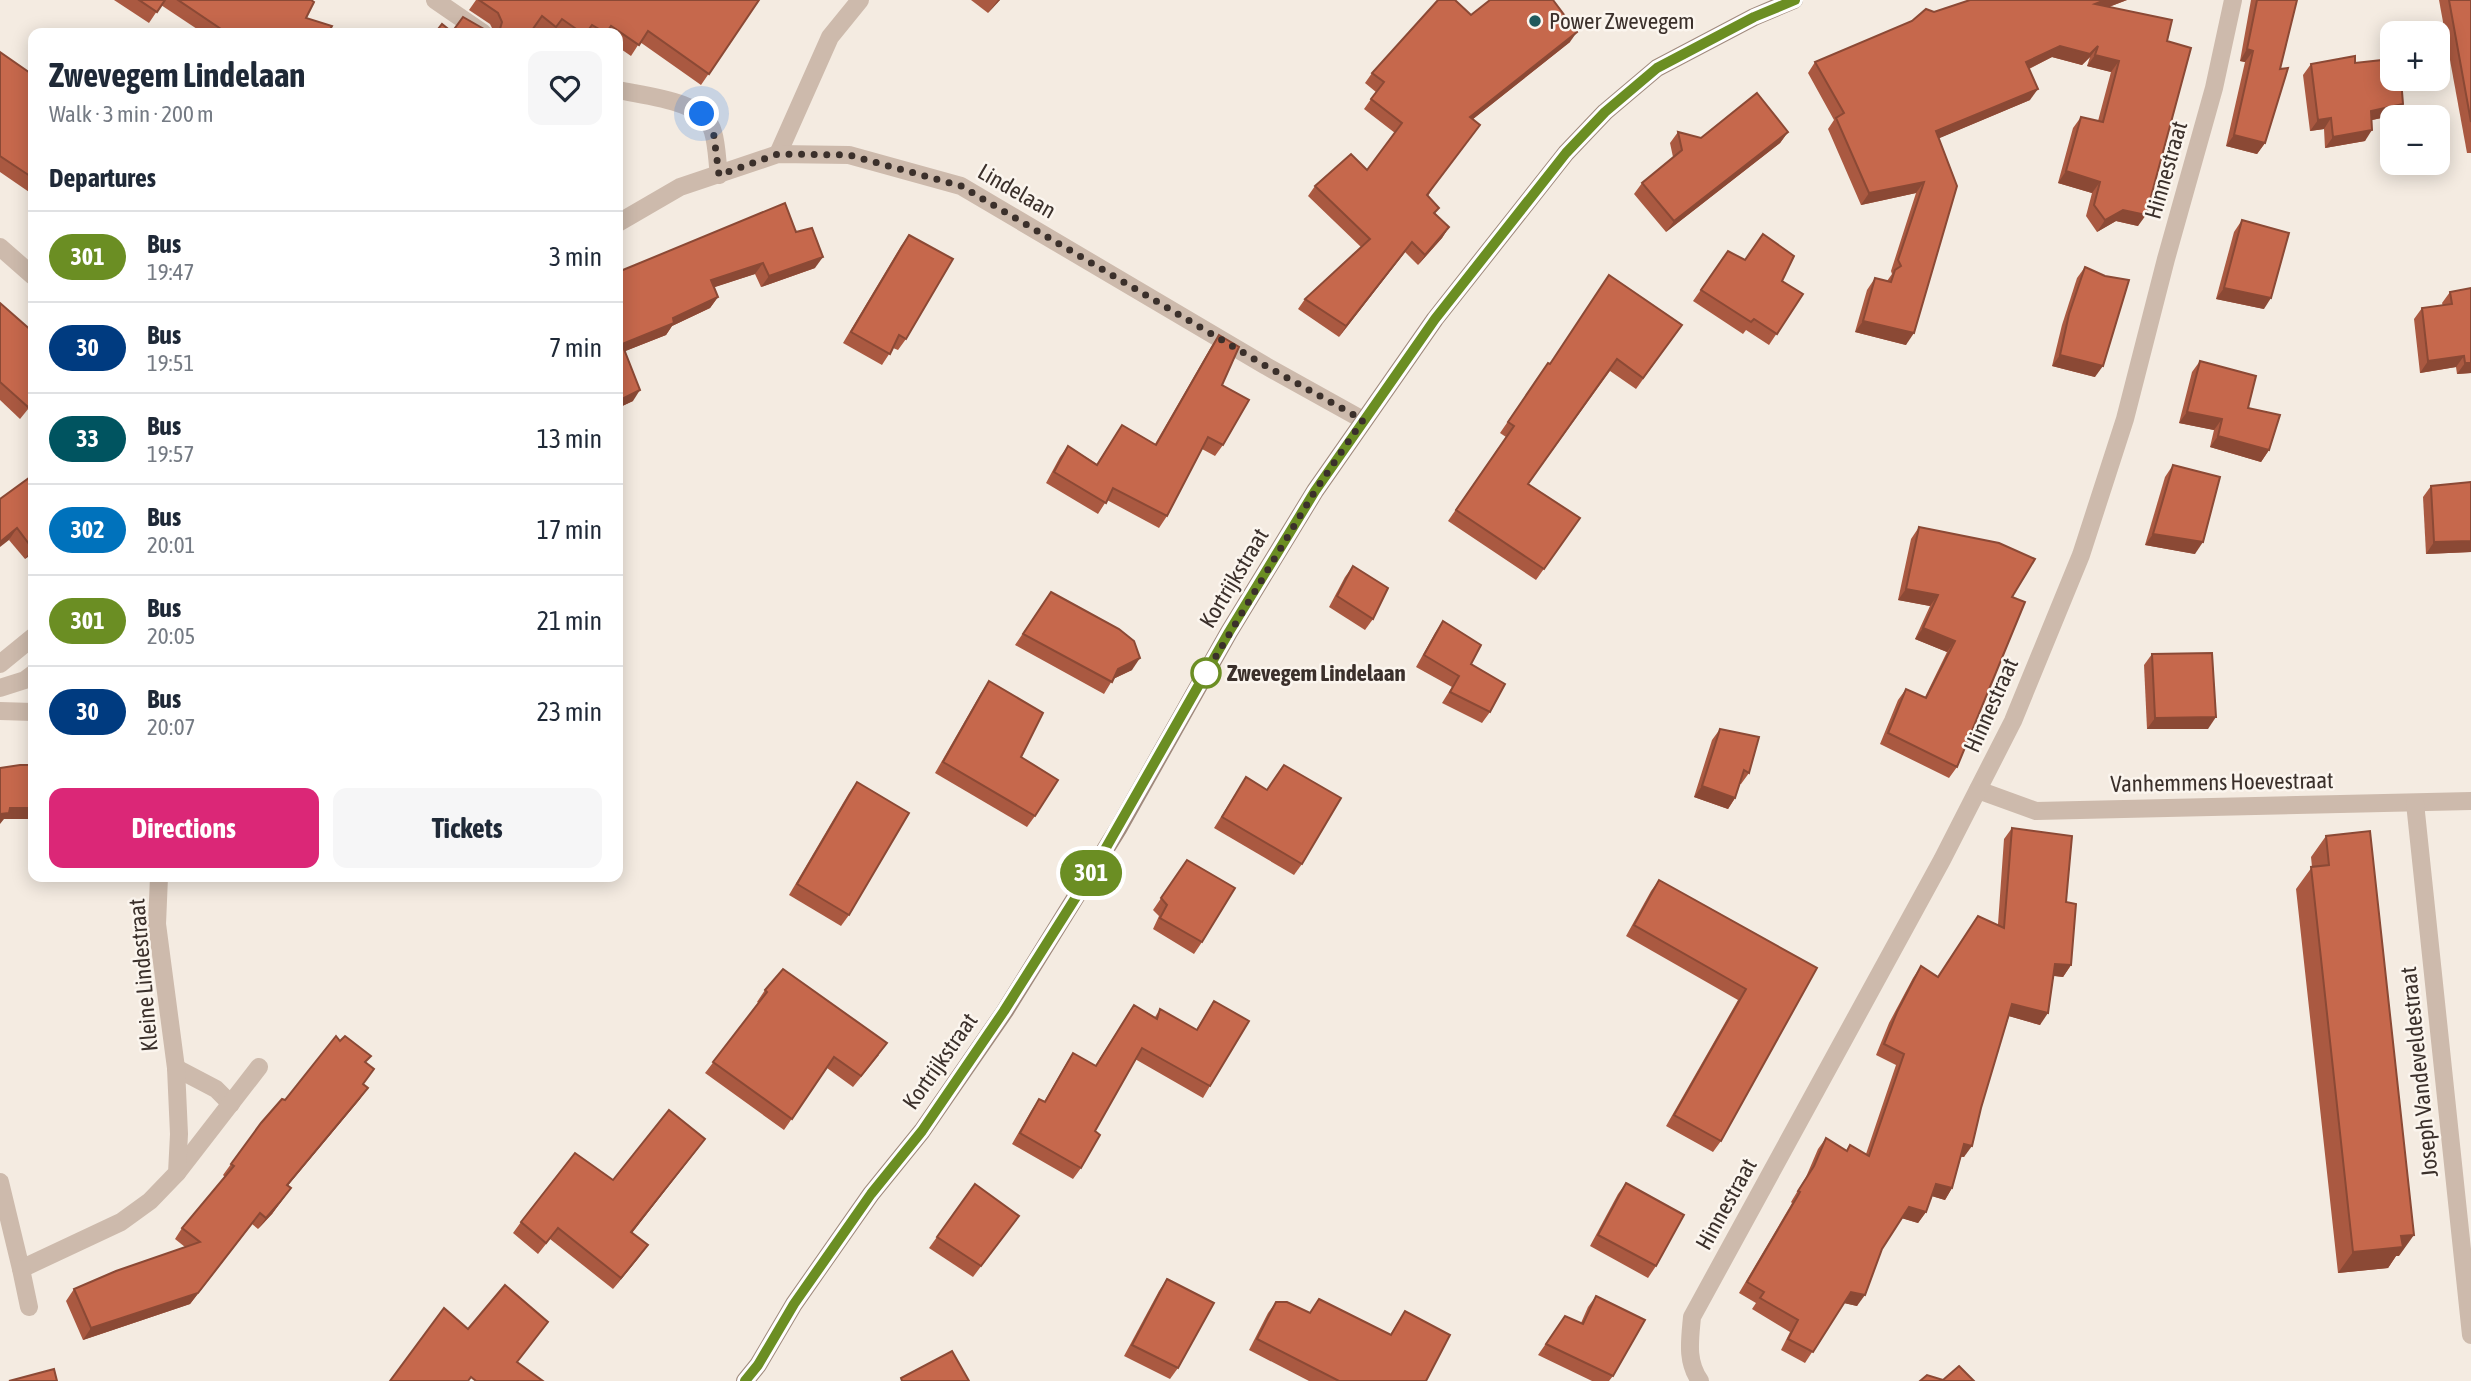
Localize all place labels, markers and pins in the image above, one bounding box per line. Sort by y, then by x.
place label: Power Zwevegem [1549,8,1695,34]
marker: Power Zwevegem [1527,13,1543,29]
marker: Zwevegem Lindelaan [1191,658,1221,688]
place label: Zwevegem Lindelaan [1227,660,1406,686]

